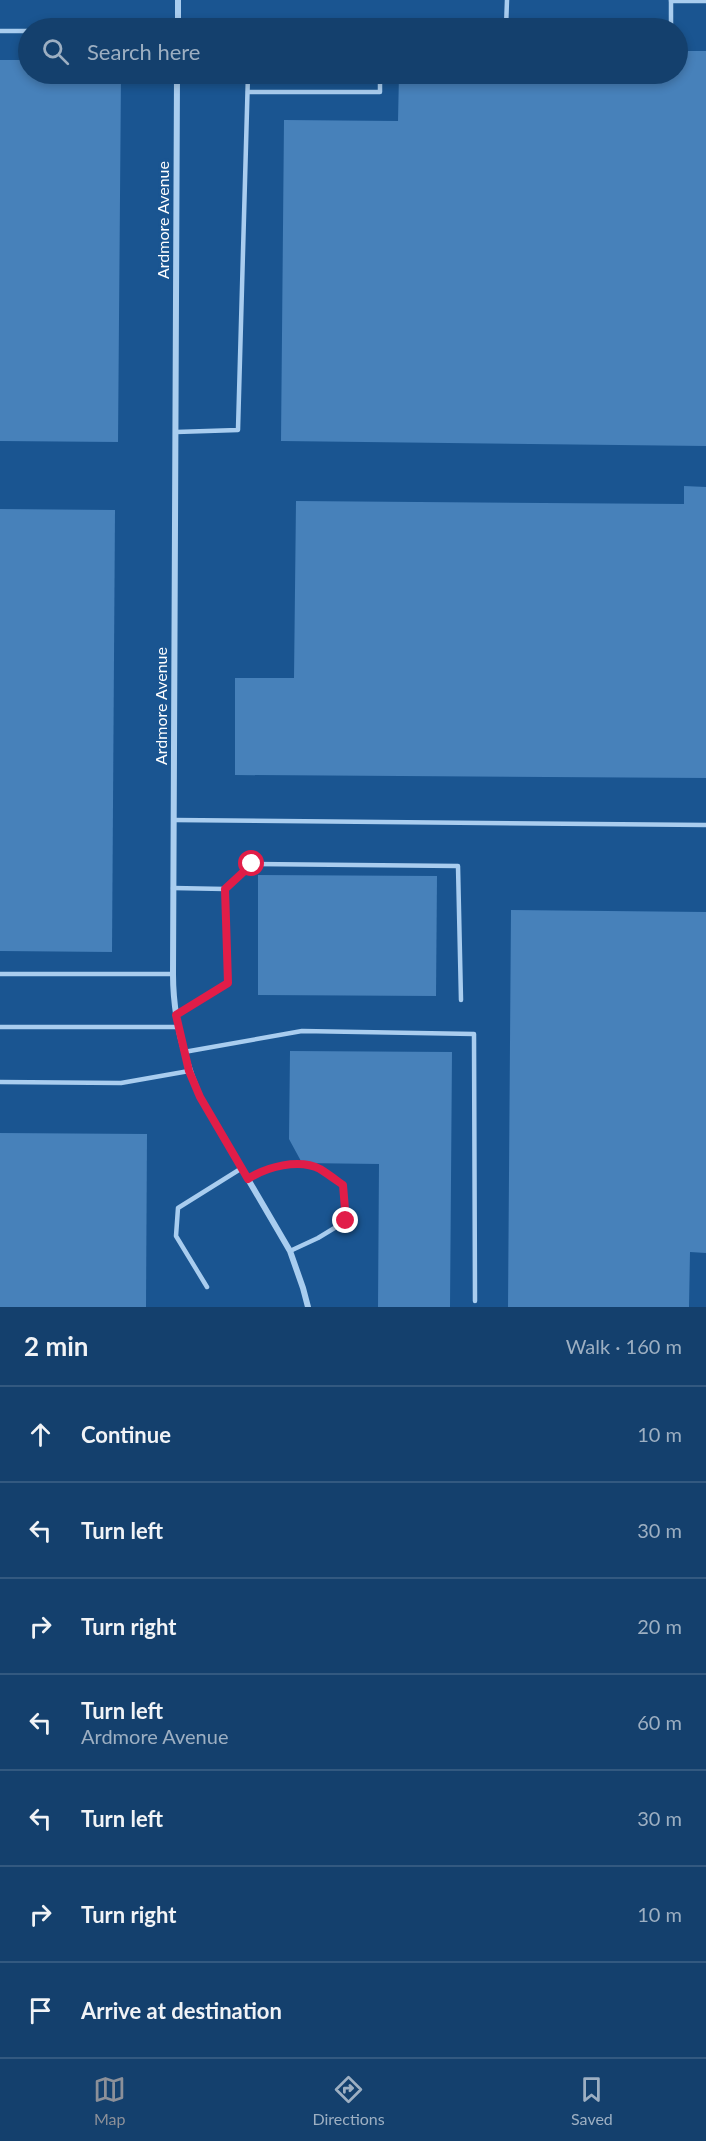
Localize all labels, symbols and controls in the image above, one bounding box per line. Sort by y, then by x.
search box [18,18,688,84]
icon: search [39,35,72,68]
text: Search here [87,38,200,65]
street label: Ardmore Avenue [153,161,172,279]
street label: Ardmore Avenue [151,647,170,765]
route start [238,850,264,876]
route end [332,1207,358,1233]
text: 2 min [24,1330,88,1362]
text: Walk · 160 m [566,1334,682,1358]
icon: ahead [24,1418,57,1451]
text: Continue [81,1421,171,1448]
text: 10 m [637,1422,682,1446]
icon: left [24,1514,57,1547]
text: Turn left [81,1517,163,1544]
text: 30 m [637,1518,682,1542]
icon: right [24,1610,57,1643]
text: Turn right [81,1613,176,1640]
text: 20 m [637,1614,682,1638]
text: Turn left [81,1697,163,1724]
icon: left [24,1706,57,1739]
text: 60 m [637,1710,682,1734]
text: Ardmore Avenue [81,1724,228,1748]
icon: left [24,1802,57,1835]
text: Turn left [81,1805,163,1832]
text: 30 m [637,1806,682,1830]
icon: right [24,1898,57,1931]
text: Turn right [81,1901,176,1928]
text: 10 m [637,1902,682,1926]
icon: arrive [24,1994,57,2027]
text: Arrive at destination [81,1997,282,2024]
tab: Map [93,2073,126,2128]
tab: Directions [312,2073,385,2128]
tab: Saved [571,2073,613,2128]

